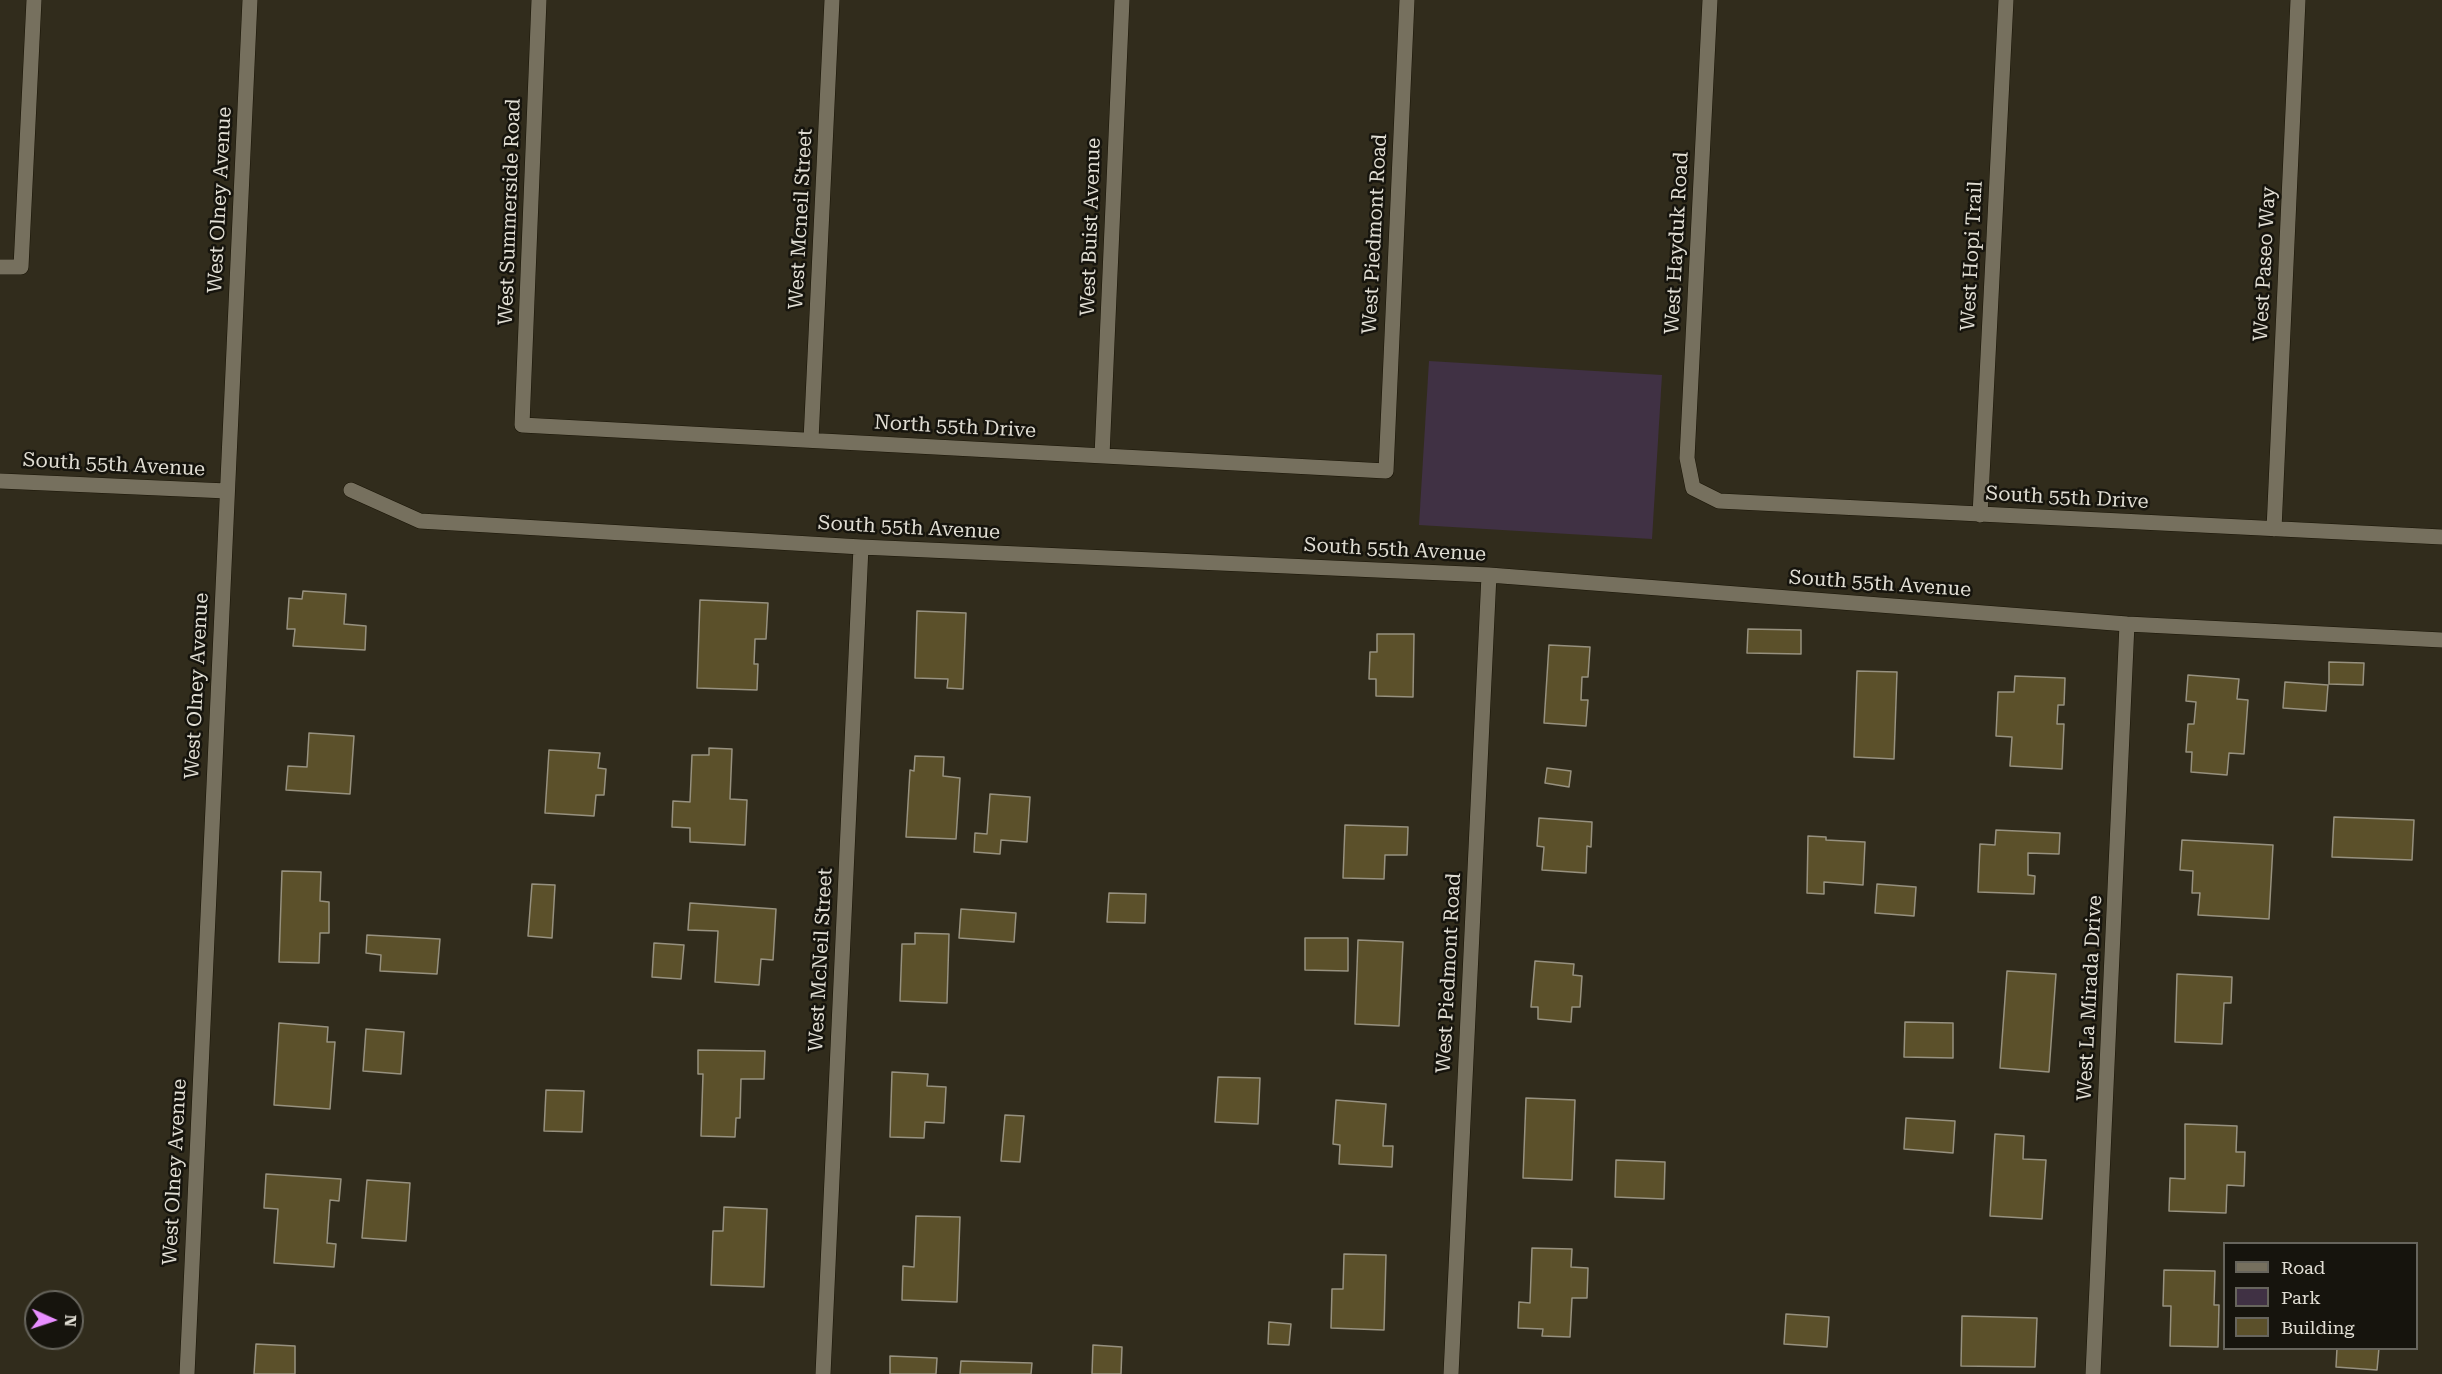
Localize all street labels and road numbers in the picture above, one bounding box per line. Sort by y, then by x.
street label: West Summerside Road [494,98,526,326]
street label: West Olney Avenue [203,106,237,294]
street label: West Mcneil Street [784,128,818,310]
street label: West Piedmont Road [1358,133,1392,335]
street label: West Buist Avenue [1076,137,1106,317]
street label: West Hayduk Road [1660,151,1694,335]
street label: West Hopi Trail [1956,180,1988,332]
street label: West Paseo Way [2249,186,2281,342]
street label: North 55th Drive [873,411,1037,443]
street label: South 55th Avenue [22,448,206,482]
street label: South 55th Drive [1985,482,2149,514]
street label: South 55th Avenue [817,511,1001,545]
street label: South 55th Avenue [1303,533,1487,567]
street label: South 55th Avenue [1788,566,1972,602]
street label: West Olney Avenue [180,592,214,780]
street label: West McNeil Street [804,867,838,1053]
street label: West Piedmont Road [1432,872,1466,1074]
street label: West La Mirada Drive [2073,895,2107,1101]
street label: West Olney Avenue [158,1078,192,1266]

